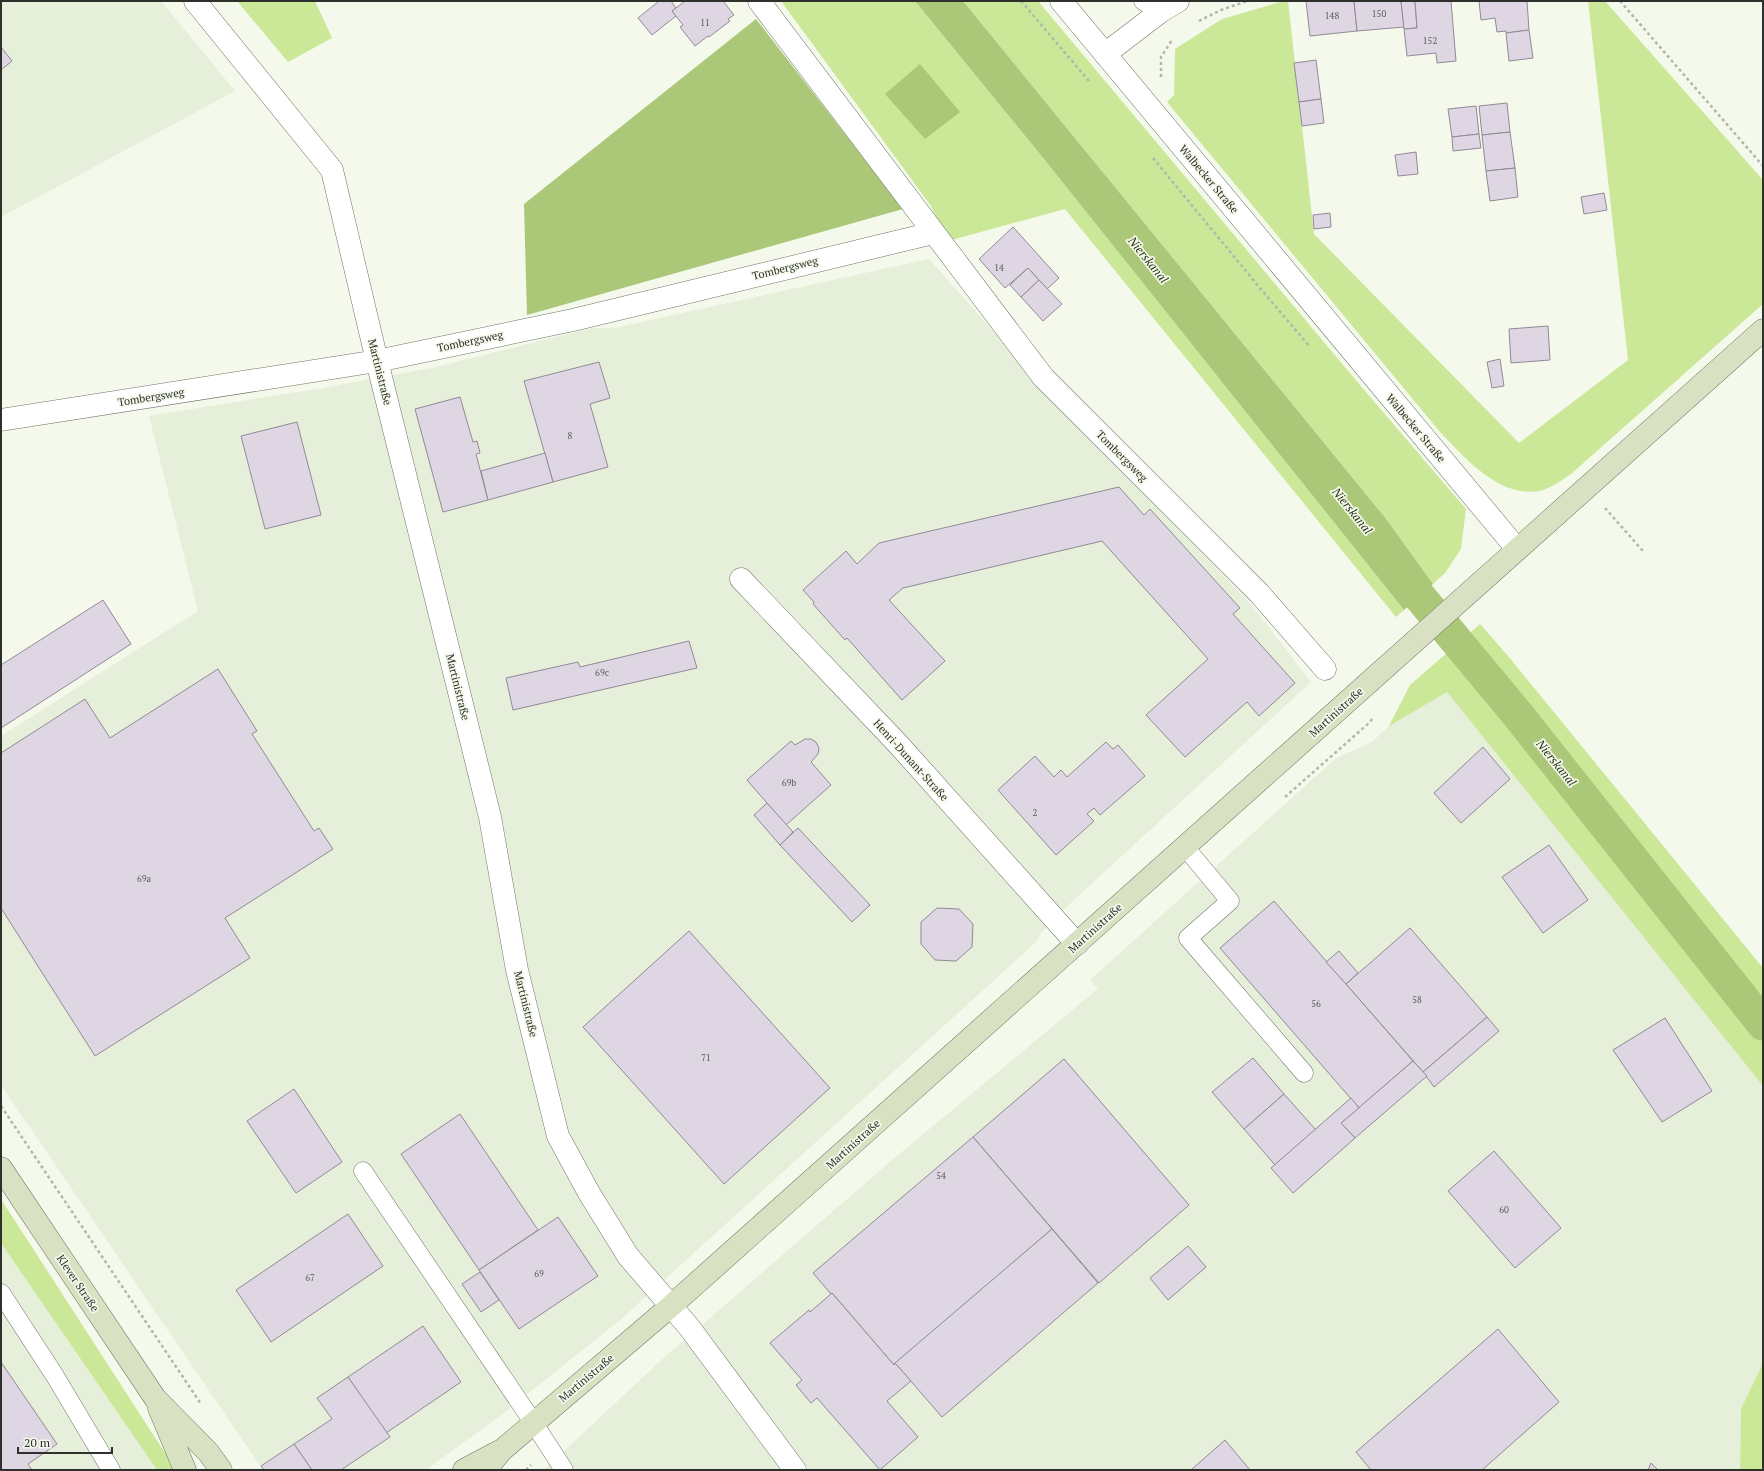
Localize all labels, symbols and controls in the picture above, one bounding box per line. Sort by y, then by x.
house number: 150 [1372,8,1386,20]
house number: 148 [1325,10,1339,22]
house number: 11 [700,17,710,29]
house number: 152 [1423,35,1437,47]
street label: Walbecker Straße [1176,142,1242,217]
water label: Nierskanal [1124,233,1172,286]
street label: Tombergsweg [751,253,819,283]
house number: 14 [994,262,1004,274]
street label: Tombergsweg [436,327,505,355]
street label: Martinistraße [365,337,395,407]
street label: Tombergsweg [117,385,185,409]
street label: Walbecker Straße [1383,391,1449,466]
street label: Tombergsweg [1093,427,1151,485]
house number: 8 [568,430,573,442]
water label: Nierskanal [1328,484,1376,537]
street label: Martinistraße [443,652,473,722]
house number: 69c [595,667,609,679]
street label: Martinistraße [1306,684,1366,740]
street label: Henri-Dunant-Straße [870,716,952,804]
water label: Nierskanal [1532,736,1580,789]
house number: 69b [782,777,796,789]
house number: 2 [1033,807,1038,819]
house number: 69a [137,873,152,885]
street label: Martinistraße [1065,900,1125,956]
street label: Martinistraße [511,969,541,1039]
house number: 58 [1412,994,1422,1006]
house number: 56 [1311,998,1321,1010]
house number: 71 [701,1052,711,1064]
street label: Martinistraße [823,1116,883,1172]
house number: 54 [936,1170,946,1182]
house number: 60 [1499,1204,1509,1216]
street label: Klever Straße [54,1252,102,1315]
house number: 69 [534,1268,544,1280]
house number: 67 [305,1272,315,1284]
street label: Martinistraße [556,1351,617,1405]
scale bar [18,1429,112,1455]
text: 20 m [24,1435,51,1450]

